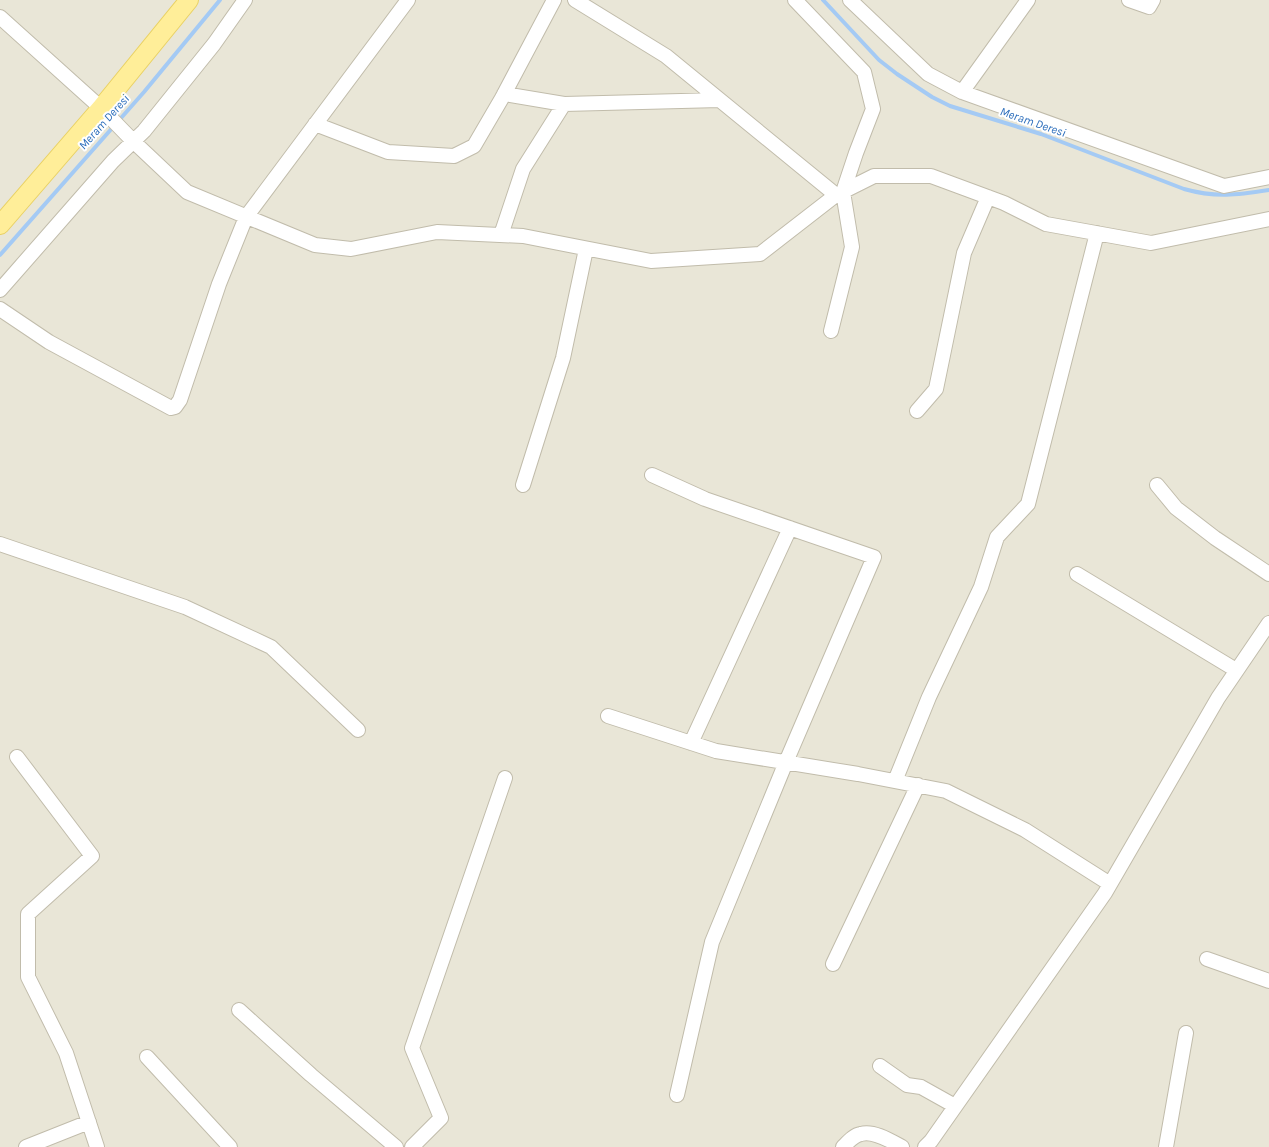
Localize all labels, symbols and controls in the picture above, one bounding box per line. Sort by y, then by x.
water label: Meram Deresi [76,92,132,152]
water label: Meram Deresi [998,104,1068,140]

